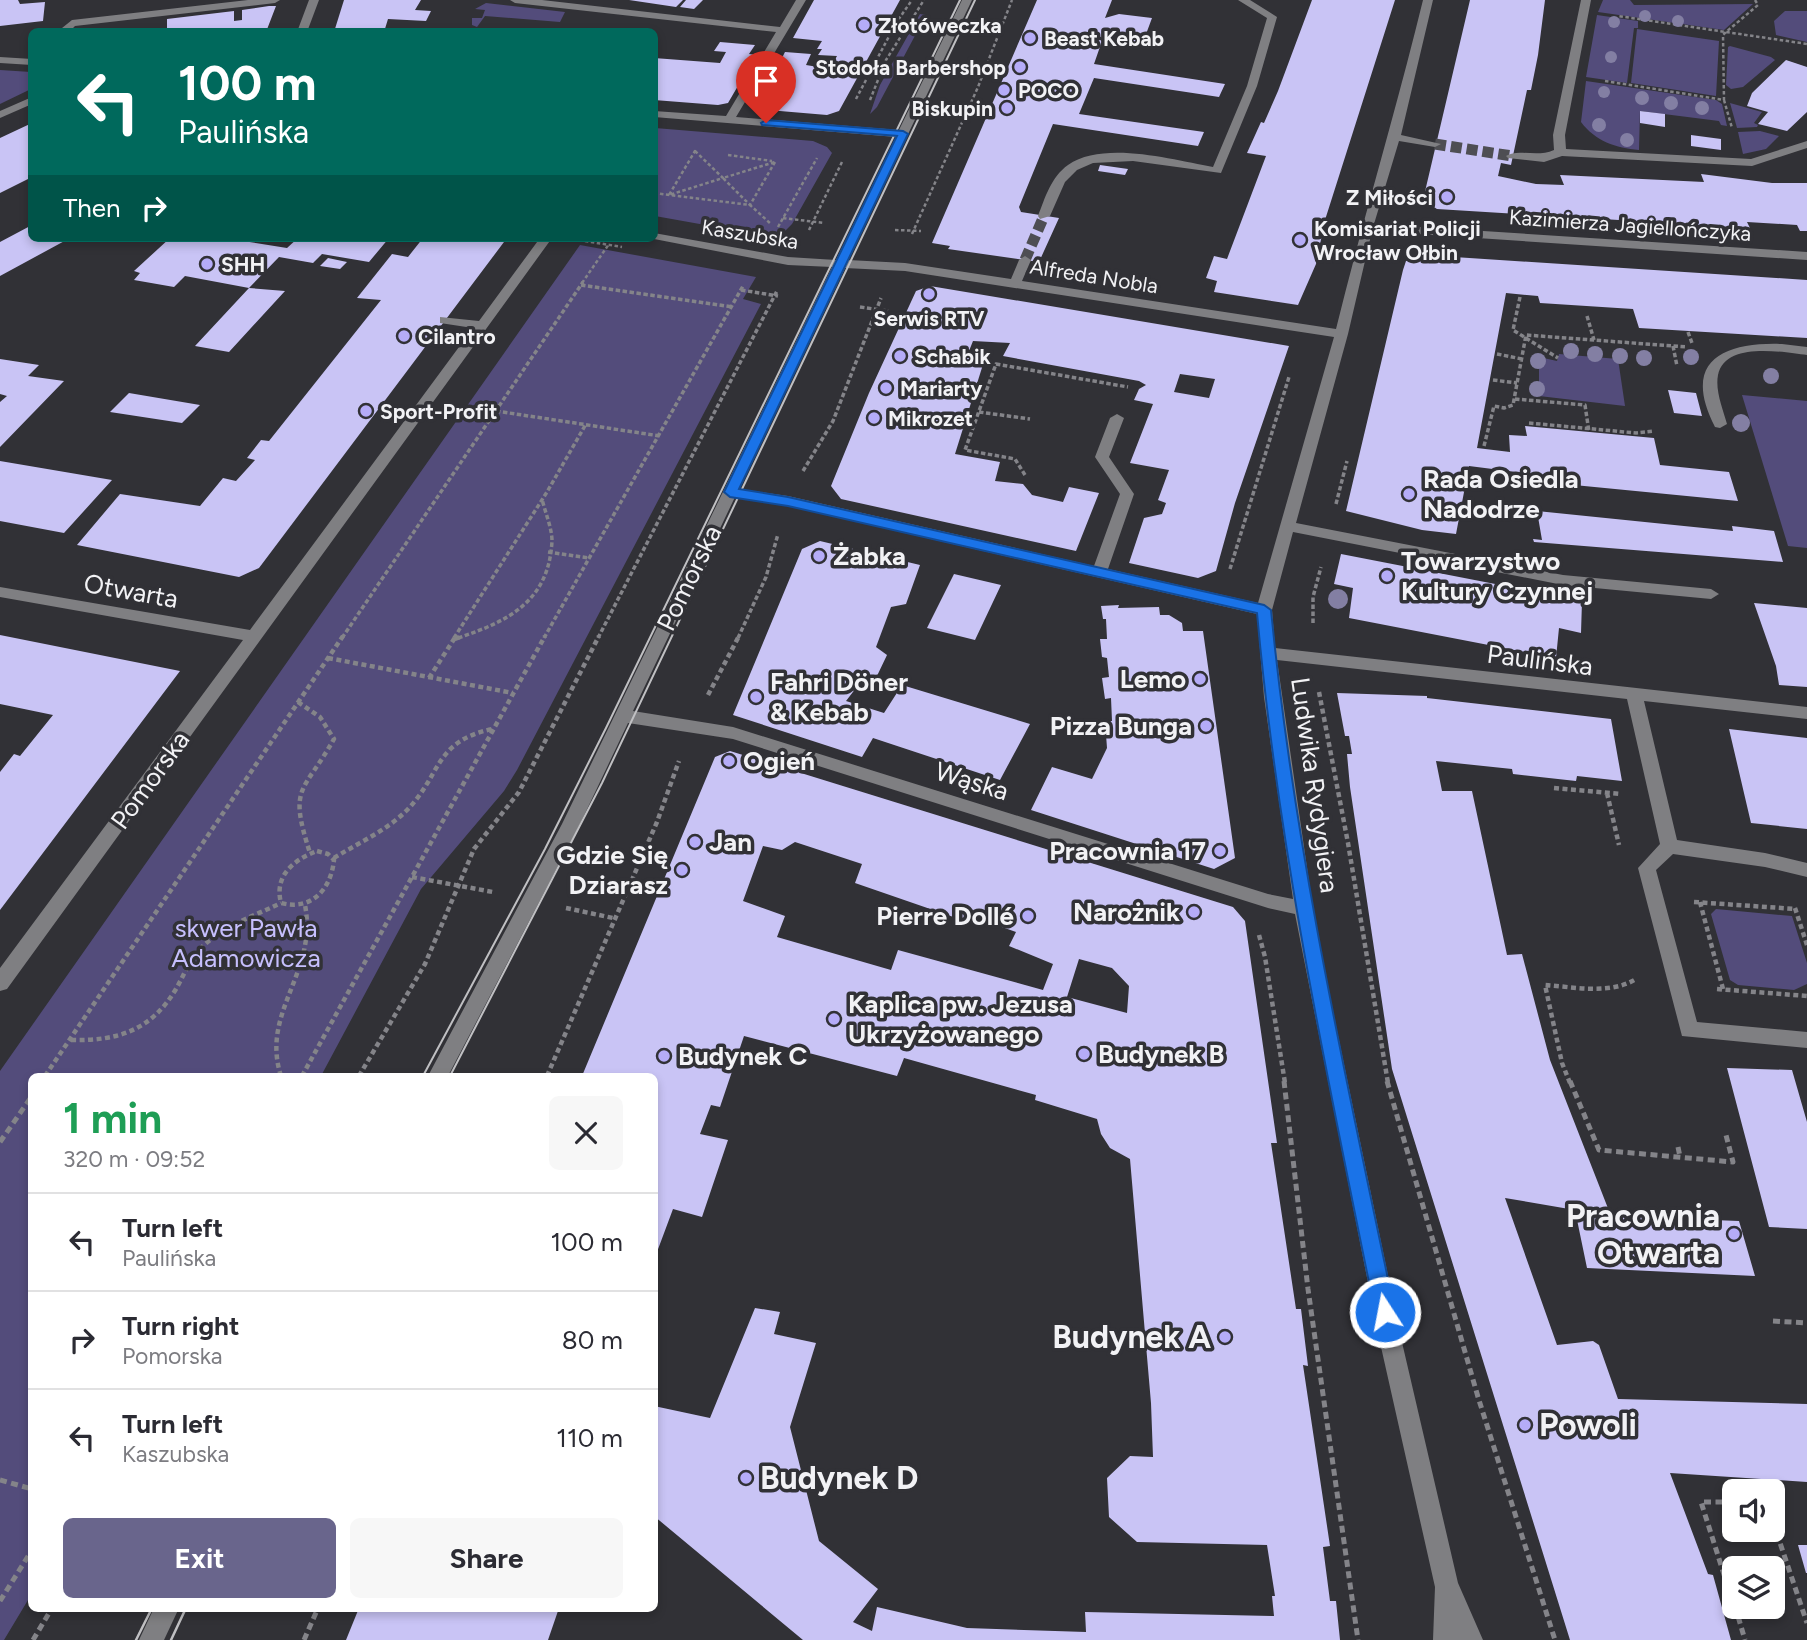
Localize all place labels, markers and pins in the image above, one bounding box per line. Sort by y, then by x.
place label: Złotóweczka [878,13,1002,38]
marker: Złotóweczka [856,17,872,33]
place label: Beast Kebab [1044,26,1164,51]
marker: Beast Kebab [1022,30,1038,46]
pin [736,51,796,123]
place label: Stodoła Barbershop [815,55,1006,80]
marker: Stodoła Barbershop [1012,59,1028,75]
place label: POCO [1018,78,1079,103]
marker: POCO [996,82,1012,98]
place label: Biskupin [912,96,993,121]
marker: Biskupin [999,100,1015,116]
place label: Z Miłości [1346,185,1433,210]
marker: Z Miłości [1439,189,1455,205]
place label: Komisariat Policji Wrocław Ołbin [1314,216,1481,265]
marker: Komisariat Policji Wrocław Ołbin [1292,232,1308,248]
place label: SHH [221,252,265,277]
marker: SHH [199,256,215,272]
marker: Serwis RTV [921,286,937,302]
place label: Serwis RTV [874,306,984,331]
place label: Cilantro [418,324,496,349]
marker: Cilantro [396,328,412,344]
place label: Schabik [914,344,991,369]
marker: Schabik [892,348,908,364]
place label: Mariarty [900,376,983,401]
marker: Mariarty [878,380,894,396]
place label: Sport-Profit [380,399,498,424]
marker: Sport-Profit [358,403,374,419]
place label: Mikrozet [888,406,973,431]
marker: Mikrozet [866,410,882,426]
place label: Rada Osiedla Nadodrze [1423,463,1579,525]
marker: Rada Osiedla Nadodrze [1401,486,1417,502]
place label: Żabka [833,540,906,572]
place label: Towarzystwo Kultury Czynnej [1401,545,1593,607]
marker: Żabka [811,548,827,564]
marker: Towarzystwo Kultury Czynnej [1379,568,1395,584]
place label: Lemo [1120,663,1186,695]
place label: Fahri Döner & Kebab [770,666,908,728]
marker: Lemo [1192,671,1208,687]
marker: Fahri Döner & Kebab [748,689,764,705]
place label: Pizza Bunga [1050,710,1192,742]
marker: Pizza Bunga [1198,718,1214,734]
place label: Ogień [743,745,815,777]
marker: Ogień [721,753,737,769]
place label: Jan [709,826,752,858]
marker: Jan [687,834,703,850]
place label: Pracownia 17 [1049,835,1206,867]
place label: Gdzie Się Dziarasz [556,839,669,901]
marker: Pracownia 17 [1212,843,1228,859]
marker: Gdzie Się Dziarasz [674,862,690,878]
place label: Narożnik [1073,896,1180,928]
place label: Pierre Dollé [876,900,1014,932]
marker: Narożnik [1186,904,1202,920]
marker: Pierre Dollé [1020,908,1036,924]
place label: Kaplica pw. Jezusa Ukrzyżowanego [848,988,1073,1050]
marker: Kaplica pw. Jezusa Ukrzyżowanego [826,1011,842,1027]
place label: Budynek B [1098,1038,1224,1070]
place label: Budynek C [678,1040,807,1072]
marker: Budynek B [1076,1046,1092,1062]
marker: Budynek C [656,1048,672,1064]
place label: Pracownia Otwarta [1566,1197,1720,1272]
marker: Pracownia Otwarta [1726,1226,1742,1242]
place label: Budynek A [1052,1318,1211,1356]
marker: Budynek A [1217,1329,1233,1345]
place label: Powoli [1539,1406,1637,1444]
marker: Powoli [1517,1417,1533,1433]
place label: Budynek D [760,1459,918,1497]
marker: Budynek D [738,1470,754,1486]

